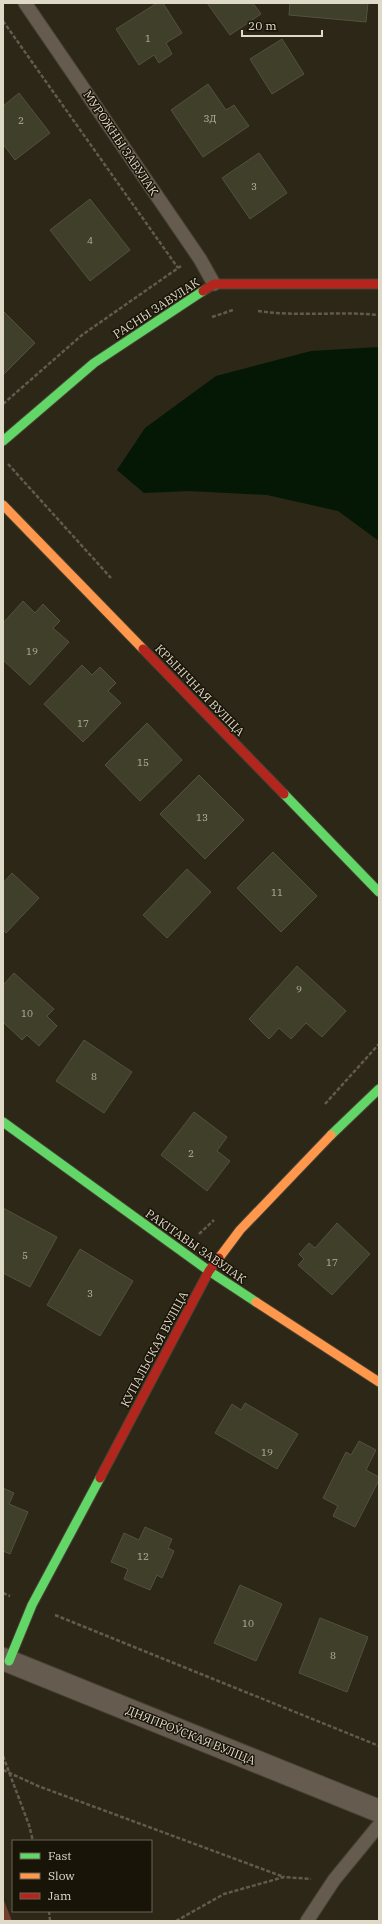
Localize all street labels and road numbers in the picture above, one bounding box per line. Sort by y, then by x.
street label: МУРОЖНЫ ЗАВУЛАК [80,88,162,199]
street label: РАСНЫ ЗАВУЛАК [110,274,203,342]
street label: КРЫНІЧНАЯ ВУЛІЦА [152,641,248,740]
street label: РАКІТАВЫ ЗАВУЛАК [143,1206,250,1287]
street label: КУПАЛЬСКАЯ ВУЛІЦА [117,1288,191,1410]
street label: ДНЯПРОЎСКАЯ ВУЛІЦА [124,1702,259,1768]

